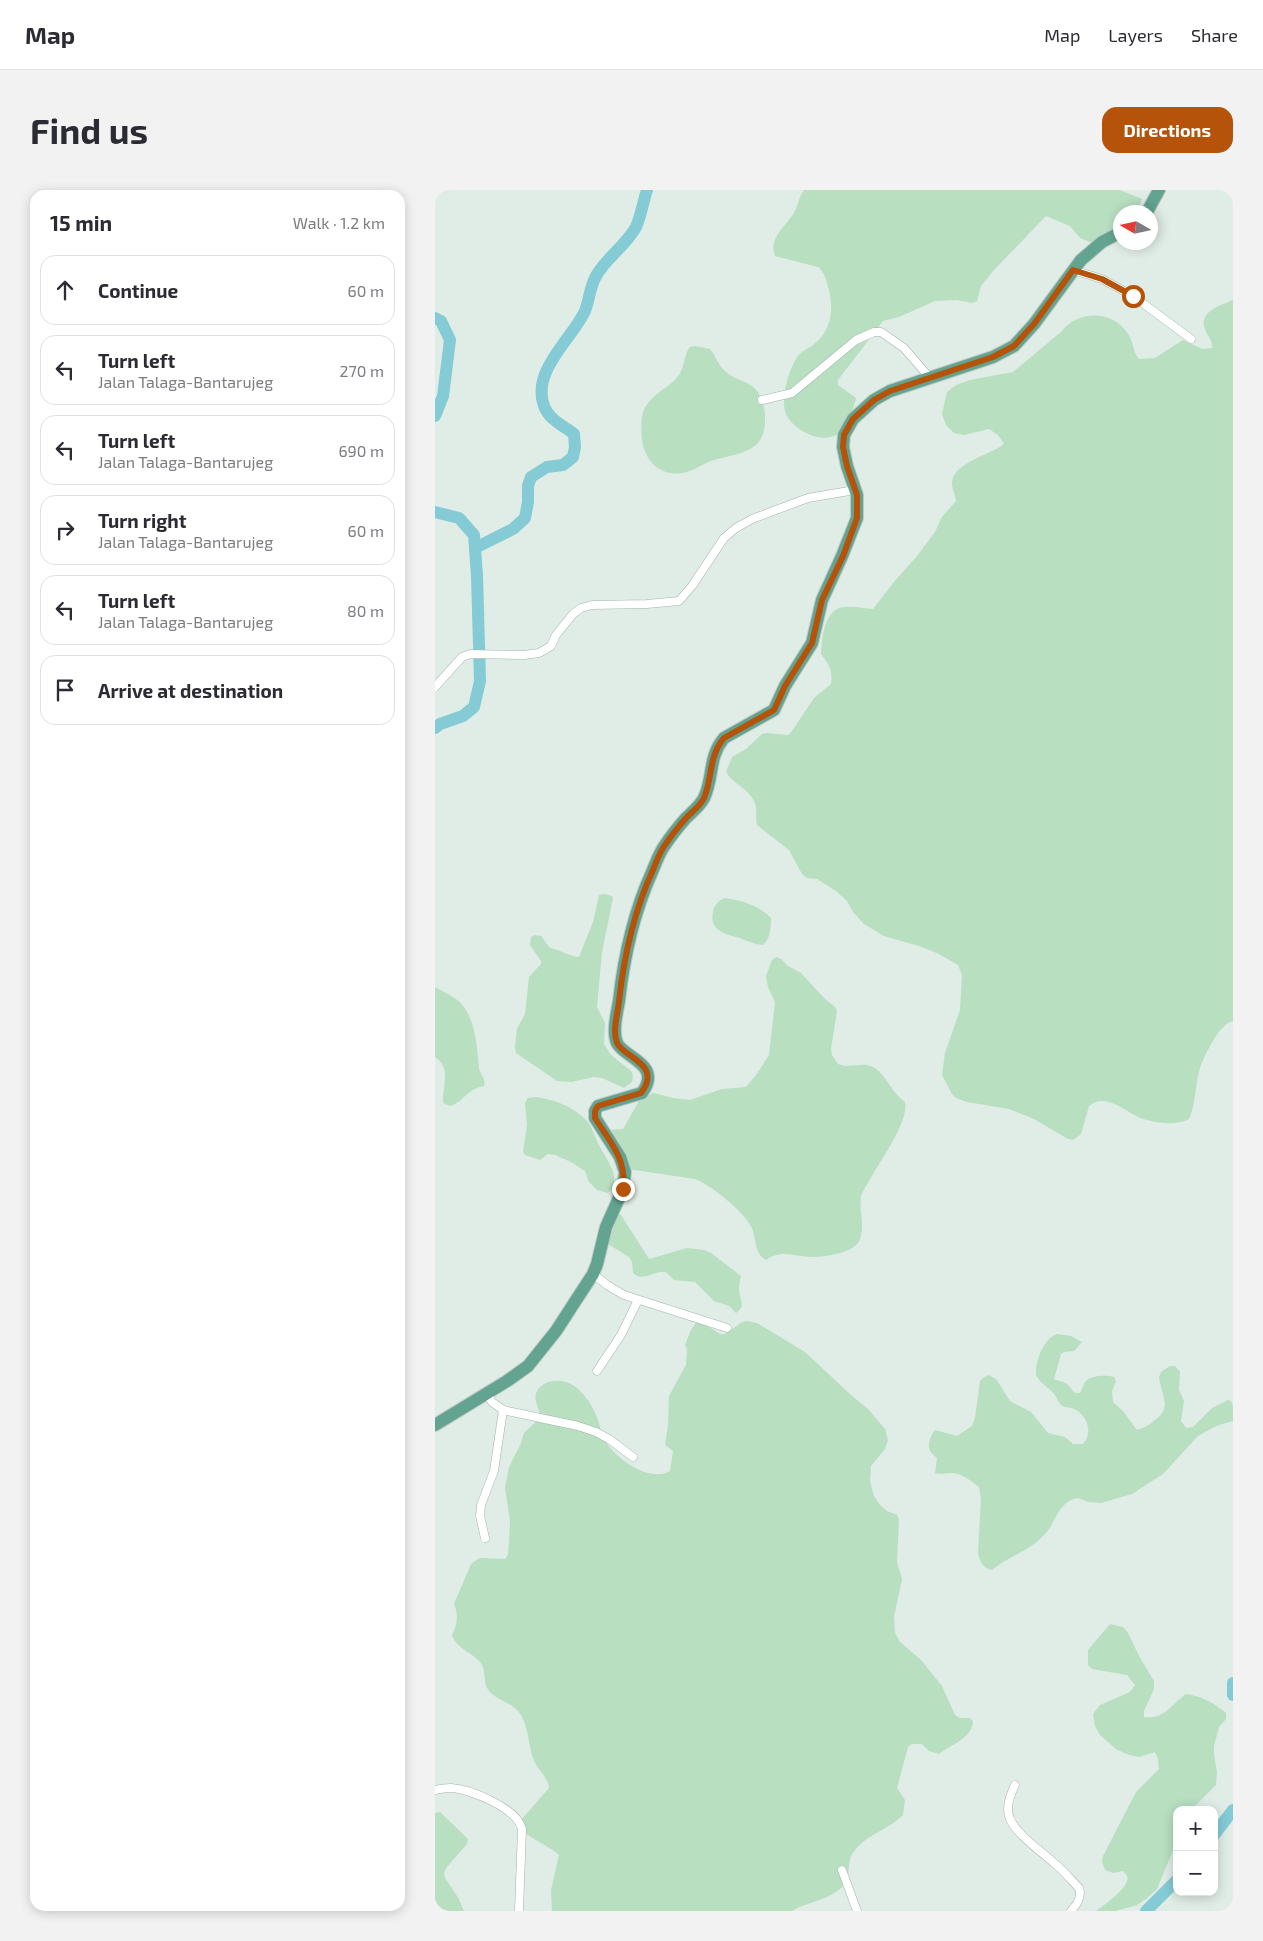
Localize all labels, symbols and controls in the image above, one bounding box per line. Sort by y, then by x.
text: Map [25,20,75,49]
text: Map [1044,24,1080,46]
text: Layers [1108,24,1163,46]
text: Share [1191,24,1238,46]
button: Directions [1102,107,1233,153]
text: Find us [30,109,148,151]
north arrow [1113,205,1158,250]
text: 15 min [50,210,112,235]
text: Walk · 1.2 km [293,213,385,232]
icon: ahead [51,276,79,304]
text: Continue [98,279,178,302]
text: 60 m [348,281,384,300]
route start [1122,285,1145,308]
text: Turn left [98,349,175,372]
icon: left [51,356,79,384]
text: 270 m [340,361,384,380]
text: Jalan Talaga-Bantarujeg [98,372,273,391]
text: Turn left [98,429,175,452]
icon: left [51,436,79,464]
text: 690 m [338,441,384,460]
text: Jalan Talaga-Bantarujeg [98,452,273,471]
text: Turn right [98,509,186,532]
icon: right [51,516,79,544]
text: 60 m [348,521,384,540]
text: Jalan Talaga-Bantarujeg [98,532,273,551]
text: Turn left [98,589,175,612]
icon: left [51,596,79,624]
text: 80 m [347,601,384,620]
text: Jalan Talaga-Bantarujeg [98,612,273,631]
icon: arrive [51,676,79,704]
text: Arrive at destination [98,679,283,702]
route end [612,1178,635,1201]
map controls [1173,1806,1218,1896]
button: + [1173,1806,1218,1851]
button: − [1173,1851,1218,1896]

